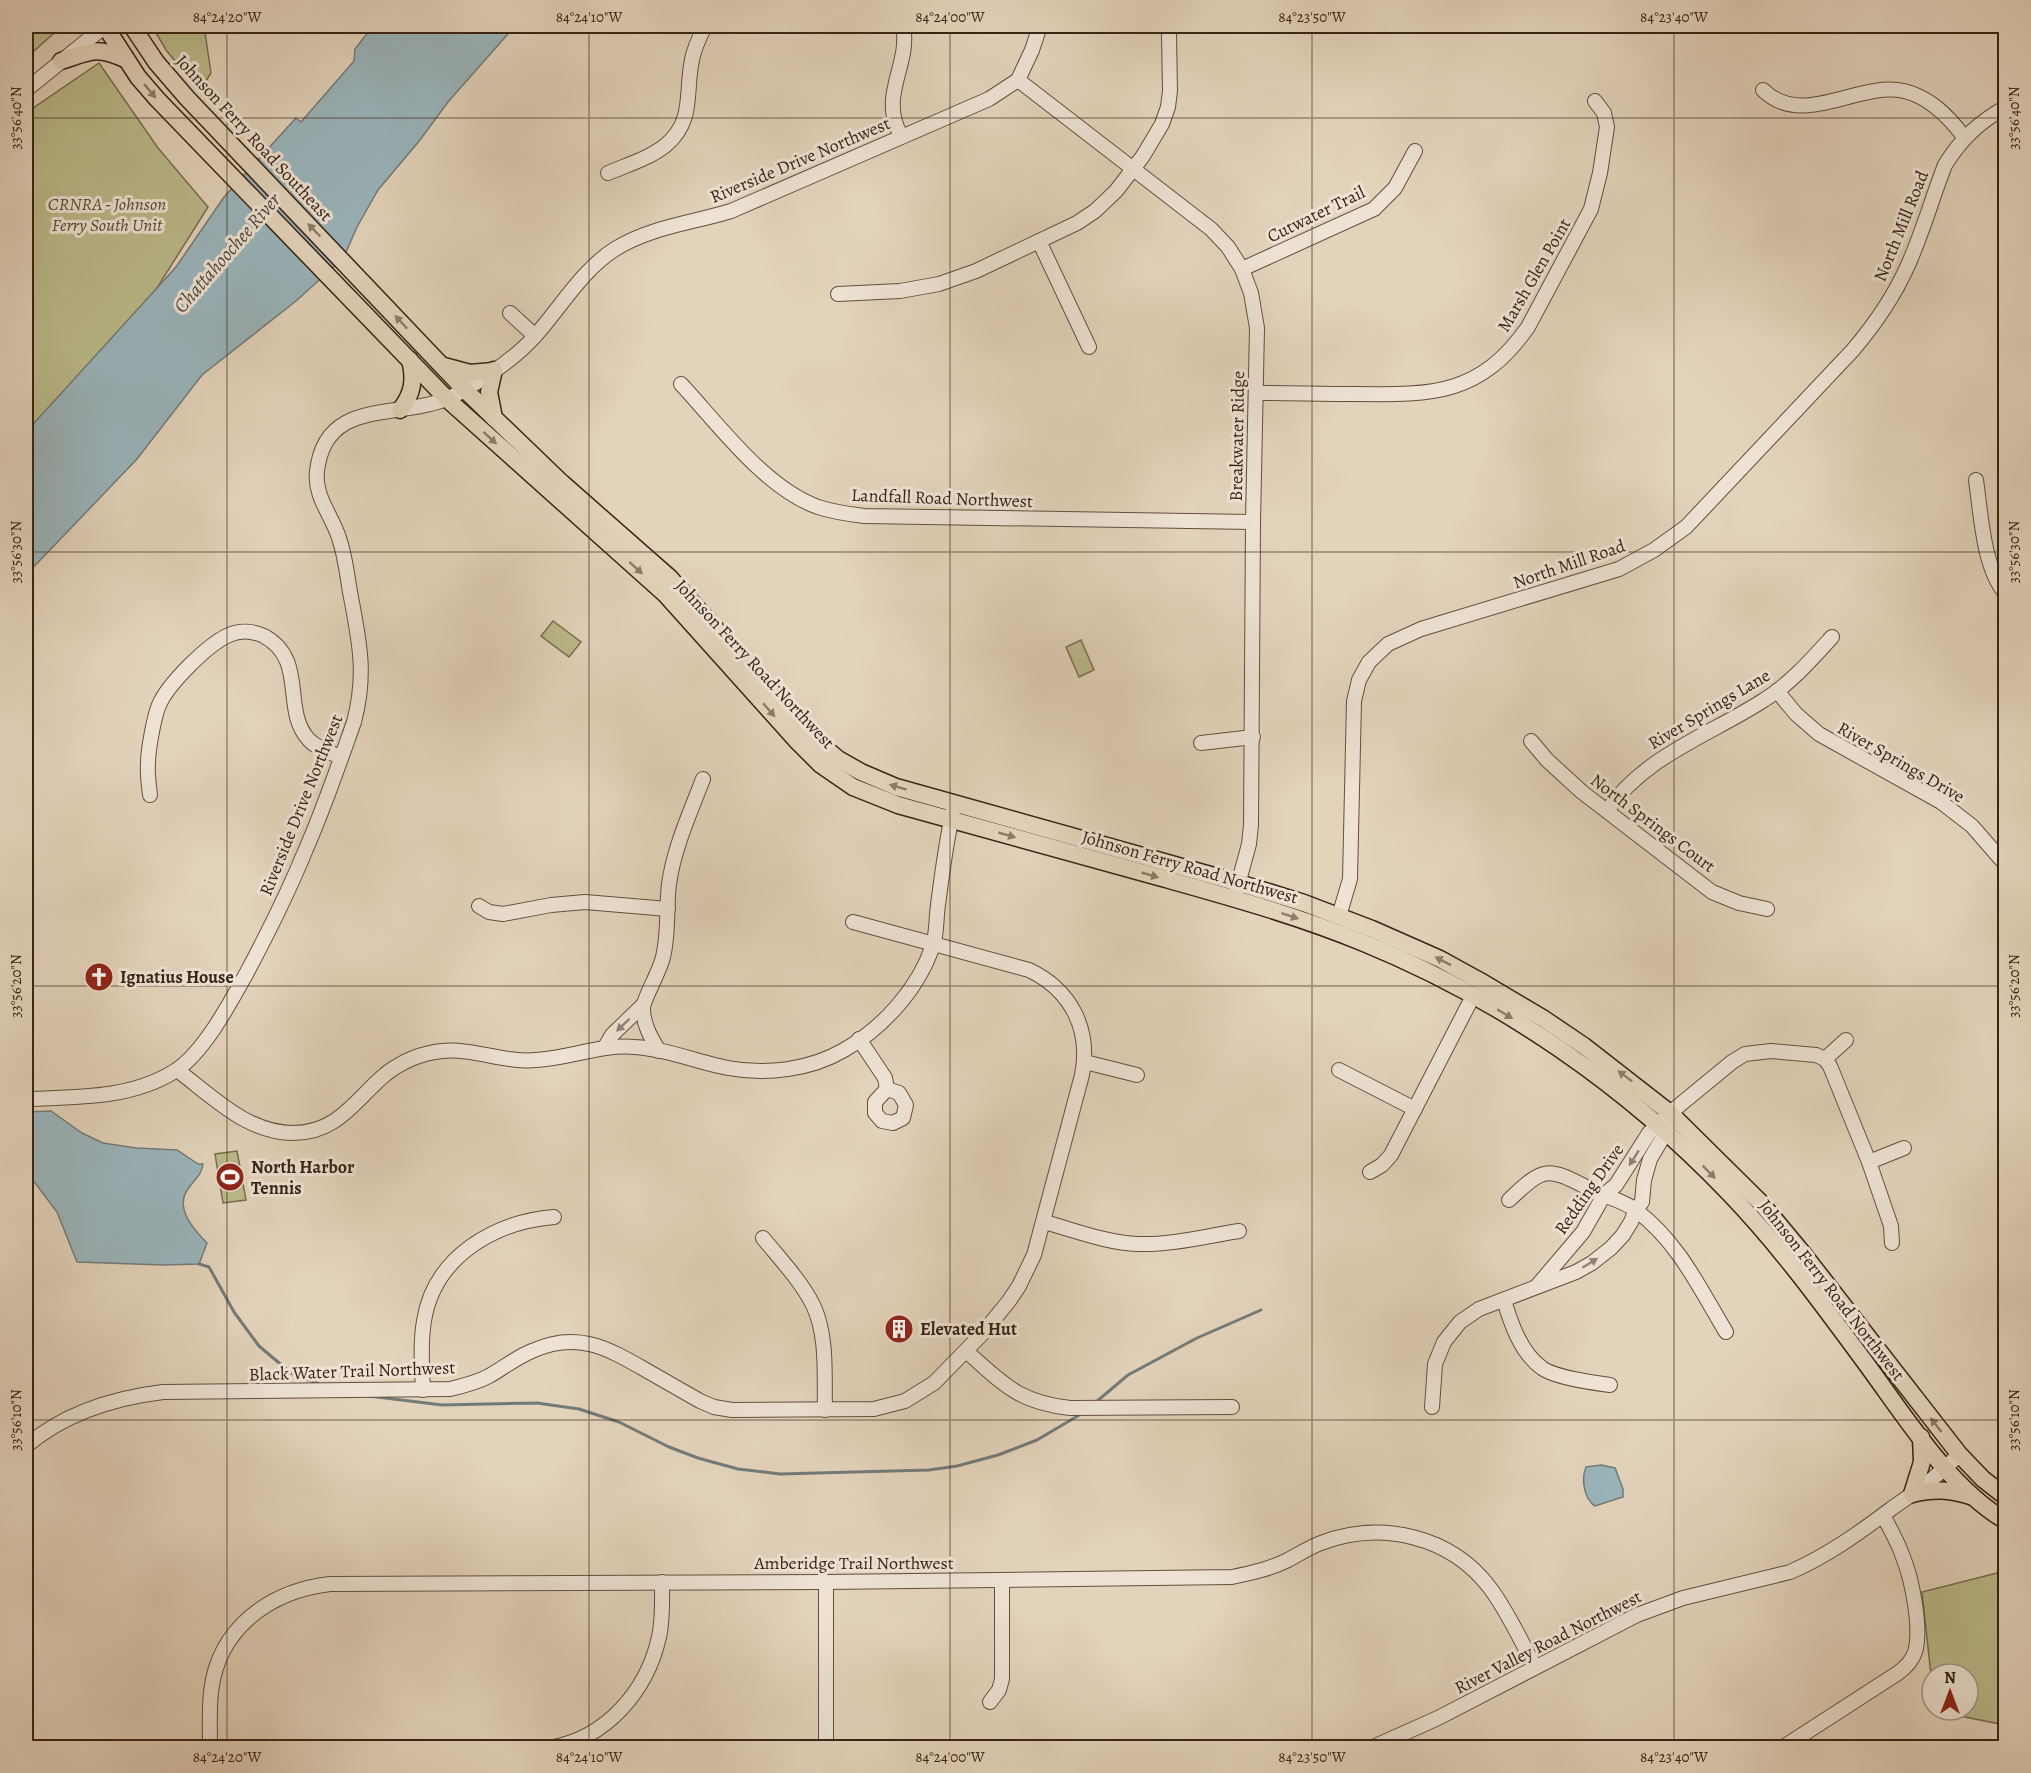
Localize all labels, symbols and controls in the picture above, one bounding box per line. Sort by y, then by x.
text: 84°24'20"W [193,7,261,27]
text: 84°24'10"W [556,7,622,27]
text: 84°24'00"W [915,7,985,27]
text: 84°23'50"W [1278,7,1346,27]
text: 84°23'40"W [1640,7,1708,27]
street label: Johnson Ferry Road Southeast [170,50,338,226]
one-way arrow [143,83,156,98]
text: 33°56'40"N [6,86,26,150]
text: 33°56'40"N [2004,86,2024,150]
street label: Riverside Drive Northwest [706,111,894,209]
street label: North Mill Road [1868,167,1934,285]
street label: Cutwater Trail [1263,180,1369,248]
water label: Chattahoochee River [167,186,287,319]
park label: CRNRA - Johnson Ferry South Unit [48,192,166,237]
street label: Marsh Glen Point [1492,214,1576,336]
one-way arrow [307,223,321,238]
one-way arrow [394,314,408,329]
street label: Breakwater Ridge [1224,371,1250,501]
one-way arrow [482,431,497,444]
street label: Landfall Road Northwest [851,483,1033,513]
text: 33°56'30"N [6,521,26,583]
text: 33°56'30"N [2004,521,2024,583]
street label: North Mill Road [1510,533,1629,594]
one-way arrow [628,561,643,574]
street label: Johnson Ferry Road Northwest [670,574,840,754]
street label: River Springs Lane [1644,663,1774,755]
one-way arrow [762,702,775,717]
street label: Riverside Drive Northwest [254,711,348,899]
street label: River Springs Drive [1833,716,1969,808]
street label: North Springs Court [1586,768,1720,878]
one-way arrow [889,782,907,791]
street label: Johnson Ferry Road Northwest [1079,825,1301,909]
one-way arrow [998,831,1016,840]
one-way arrow [1141,871,1159,880]
one-way arrow [1281,912,1299,921]
text: 33°56'20"N [6,954,26,1018]
text: 33°56'20"N [2004,954,2024,1018]
one-way arrow [1434,956,1451,966]
church icon: Ignatius House [83,961,115,993]
place label: Ignatius House [120,965,234,989]
one-way arrow [1497,1009,1514,1019]
one-way arrow [615,1018,630,1032]
one-way arrow [1617,1071,1632,1083]
street label: Redding Drive [1549,1139,1629,1239]
one-way arrow [1628,1150,1639,1166]
place label: North Harbor Tennis [251,1155,355,1200]
sports icon: North Harbor Tennis [214,1161,246,1193]
one-way arrow [1701,1165,1715,1179]
street label: Johnson Ferry Road Northwest [1754,1194,1910,1386]
one-way arrow [1582,1258,1598,1269]
building icon: Elevated Hut [883,1313,915,1345]
place label: Elevated Hut [920,1317,1017,1341]
street label: Black Water Trail Northwest [248,1355,456,1387]
text: 33°56'10"N [6,1389,26,1451]
text: 33°56'10"N [2004,1389,2024,1451]
one-way arrow [1930,1417,1943,1433]
street label: Amberidge Trail Northwest [753,1551,954,1575]
street label: River Valley Road Northwest [1450,1584,1646,1700]
north arrow [1920,1662,1980,1722]
text: N [1944,1667,1956,1689]
text: 84°24'20"W [193,1747,261,1767]
text: 84°24'10"W [556,1747,622,1767]
text: 84°24'00"W [915,1747,985,1767]
text: 84°23'50"W [1278,1747,1346,1767]
text: 84°23'40"W [1640,1747,1708,1767]

